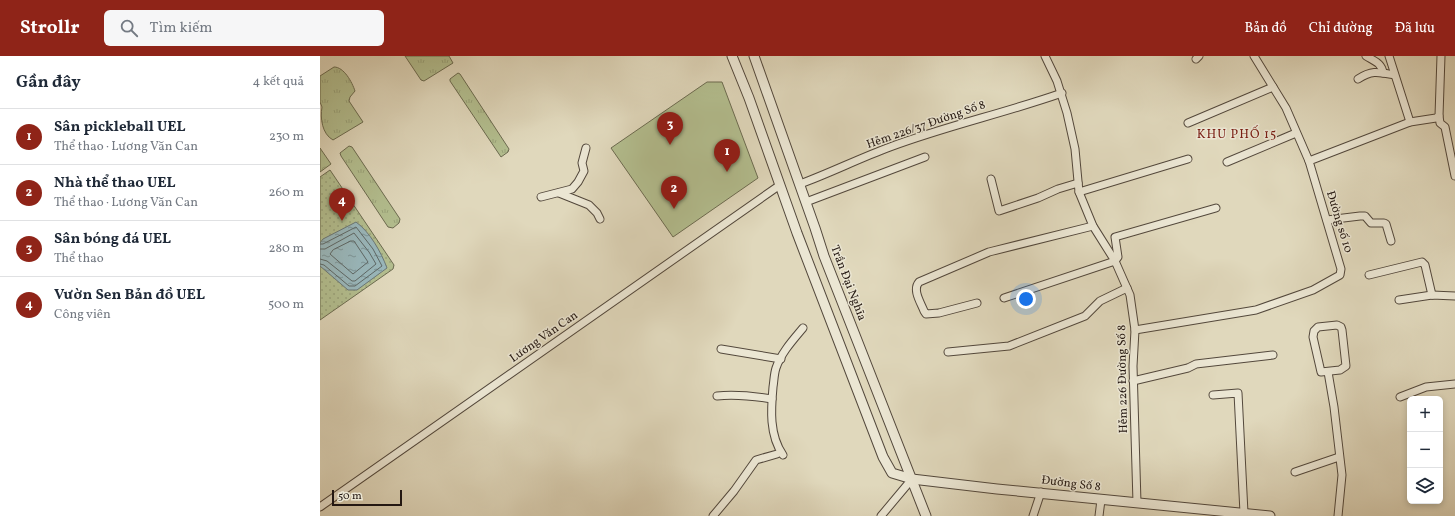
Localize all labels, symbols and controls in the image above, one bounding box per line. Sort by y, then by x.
search box [104,10,384,46]
text: Strollr [20,15,80,41]
icon: search [118,17,140,39]
text: Tìm kiếm [150,18,213,39]
text: Bản đồ [1245,19,1287,38]
text: Chỉ đường [1309,19,1373,38]
text: Đã lưu [1395,19,1435,38]
text: Gần đây [16,71,81,94]
text: 4 kết quả [253,73,304,91]
street label: Hẻm 226/37 Đường Số 8 [864,97,988,153]
pin: 3 [657,112,683,145]
text: Sân pickleball UEL [54,117,186,138]
district label: KHU PHỐ 15 [1197,125,1277,144]
text: 1 [26,128,32,146]
text: 230 m [269,128,304,146]
text: Thể thao · Lương Văn Can [54,138,198,156]
pin: 1 [714,139,740,172]
text: Nhà thể thao UEL [54,173,176,194]
pin: 2 [661,176,687,209]
text: 2 [26,184,32,202]
text: 260 m [269,184,304,202]
pin: 4 [329,188,355,221]
street label: Đường số 10 [1322,189,1356,255]
text: Thể thao · Lương Văn Can [54,194,198,212]
text: Sân bóng đá UEL [54,229,171,250]
text: 3 [26,240,32,258]
text: 280 m [268,240,304,258]
street label: Trần Đại Nghĩa [826,243,870,323]
text: Thể thao [54,250,104,268]
text: Vườn Sen Bản đồ UEL [54,285,205,306]
your location [1016,289,1036,309]
text: 4 [25,296,33,314]
text: 500 m [268,296,304,314]
text: Công viên [54,306,111,324]
street label: Lương Văn Can [507,308,581,366]
street label: Hẻm 226 Đường Số 8 [1114,324,1132,434]
map controls [1407,396,1443,504]
button: + [1407,396,1443,432]
button: − [1407,432,1443,468]
button: layers [1407,468,1443,504]
street label: Đường Số 8 [1040,472,1102,496]
scale bar [332,488,402,507]
text: 50 m [338,489,362,504]

